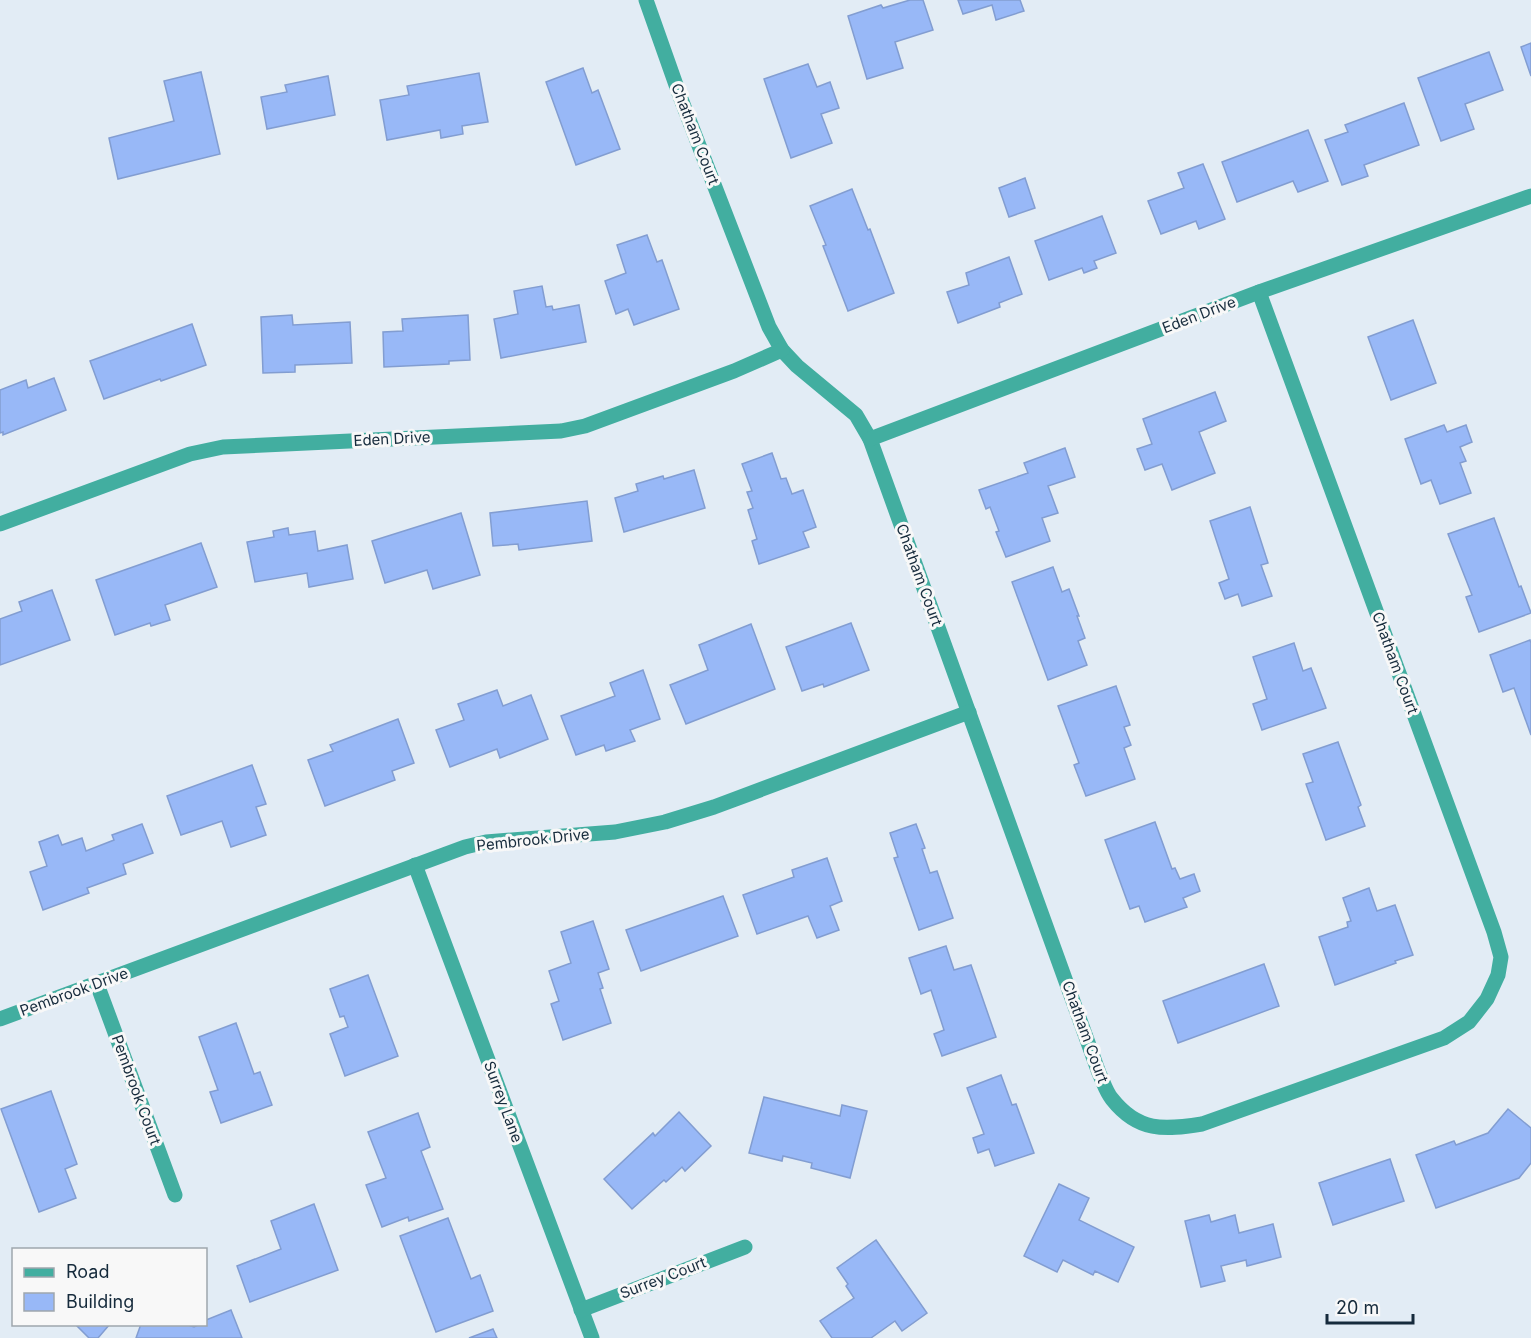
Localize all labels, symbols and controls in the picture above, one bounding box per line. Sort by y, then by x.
street label: Chatham Court [667,80,724,187]
street label: Eden Drive [1159,292,1238,337]
street label: Eden Drive [353,427,431,450]
street label: Chatham Court [892,521,947,629]
street label: Chatham Court [1368,609,1423,717]
street label: Pembrook Drive [475,824,590,855]
street label: Pembrook Drive [17,963,130,1020]
street label: Chatham Court [1058,978,1113,1086]
street label: Pembrook Court [108,1032,165,1148]
street label: Surrey Lane [480,1058,527,1145]
legend [12,1248,207,1326]
street label: Surrey Court [617,1252,709,1303]
text: Road [66,1261,109,1282]
scale bar [1327,1287,1412,1325]
text: Building [66,1291,134,1312]
text: 20 m [1336,1297,1379,1318]

